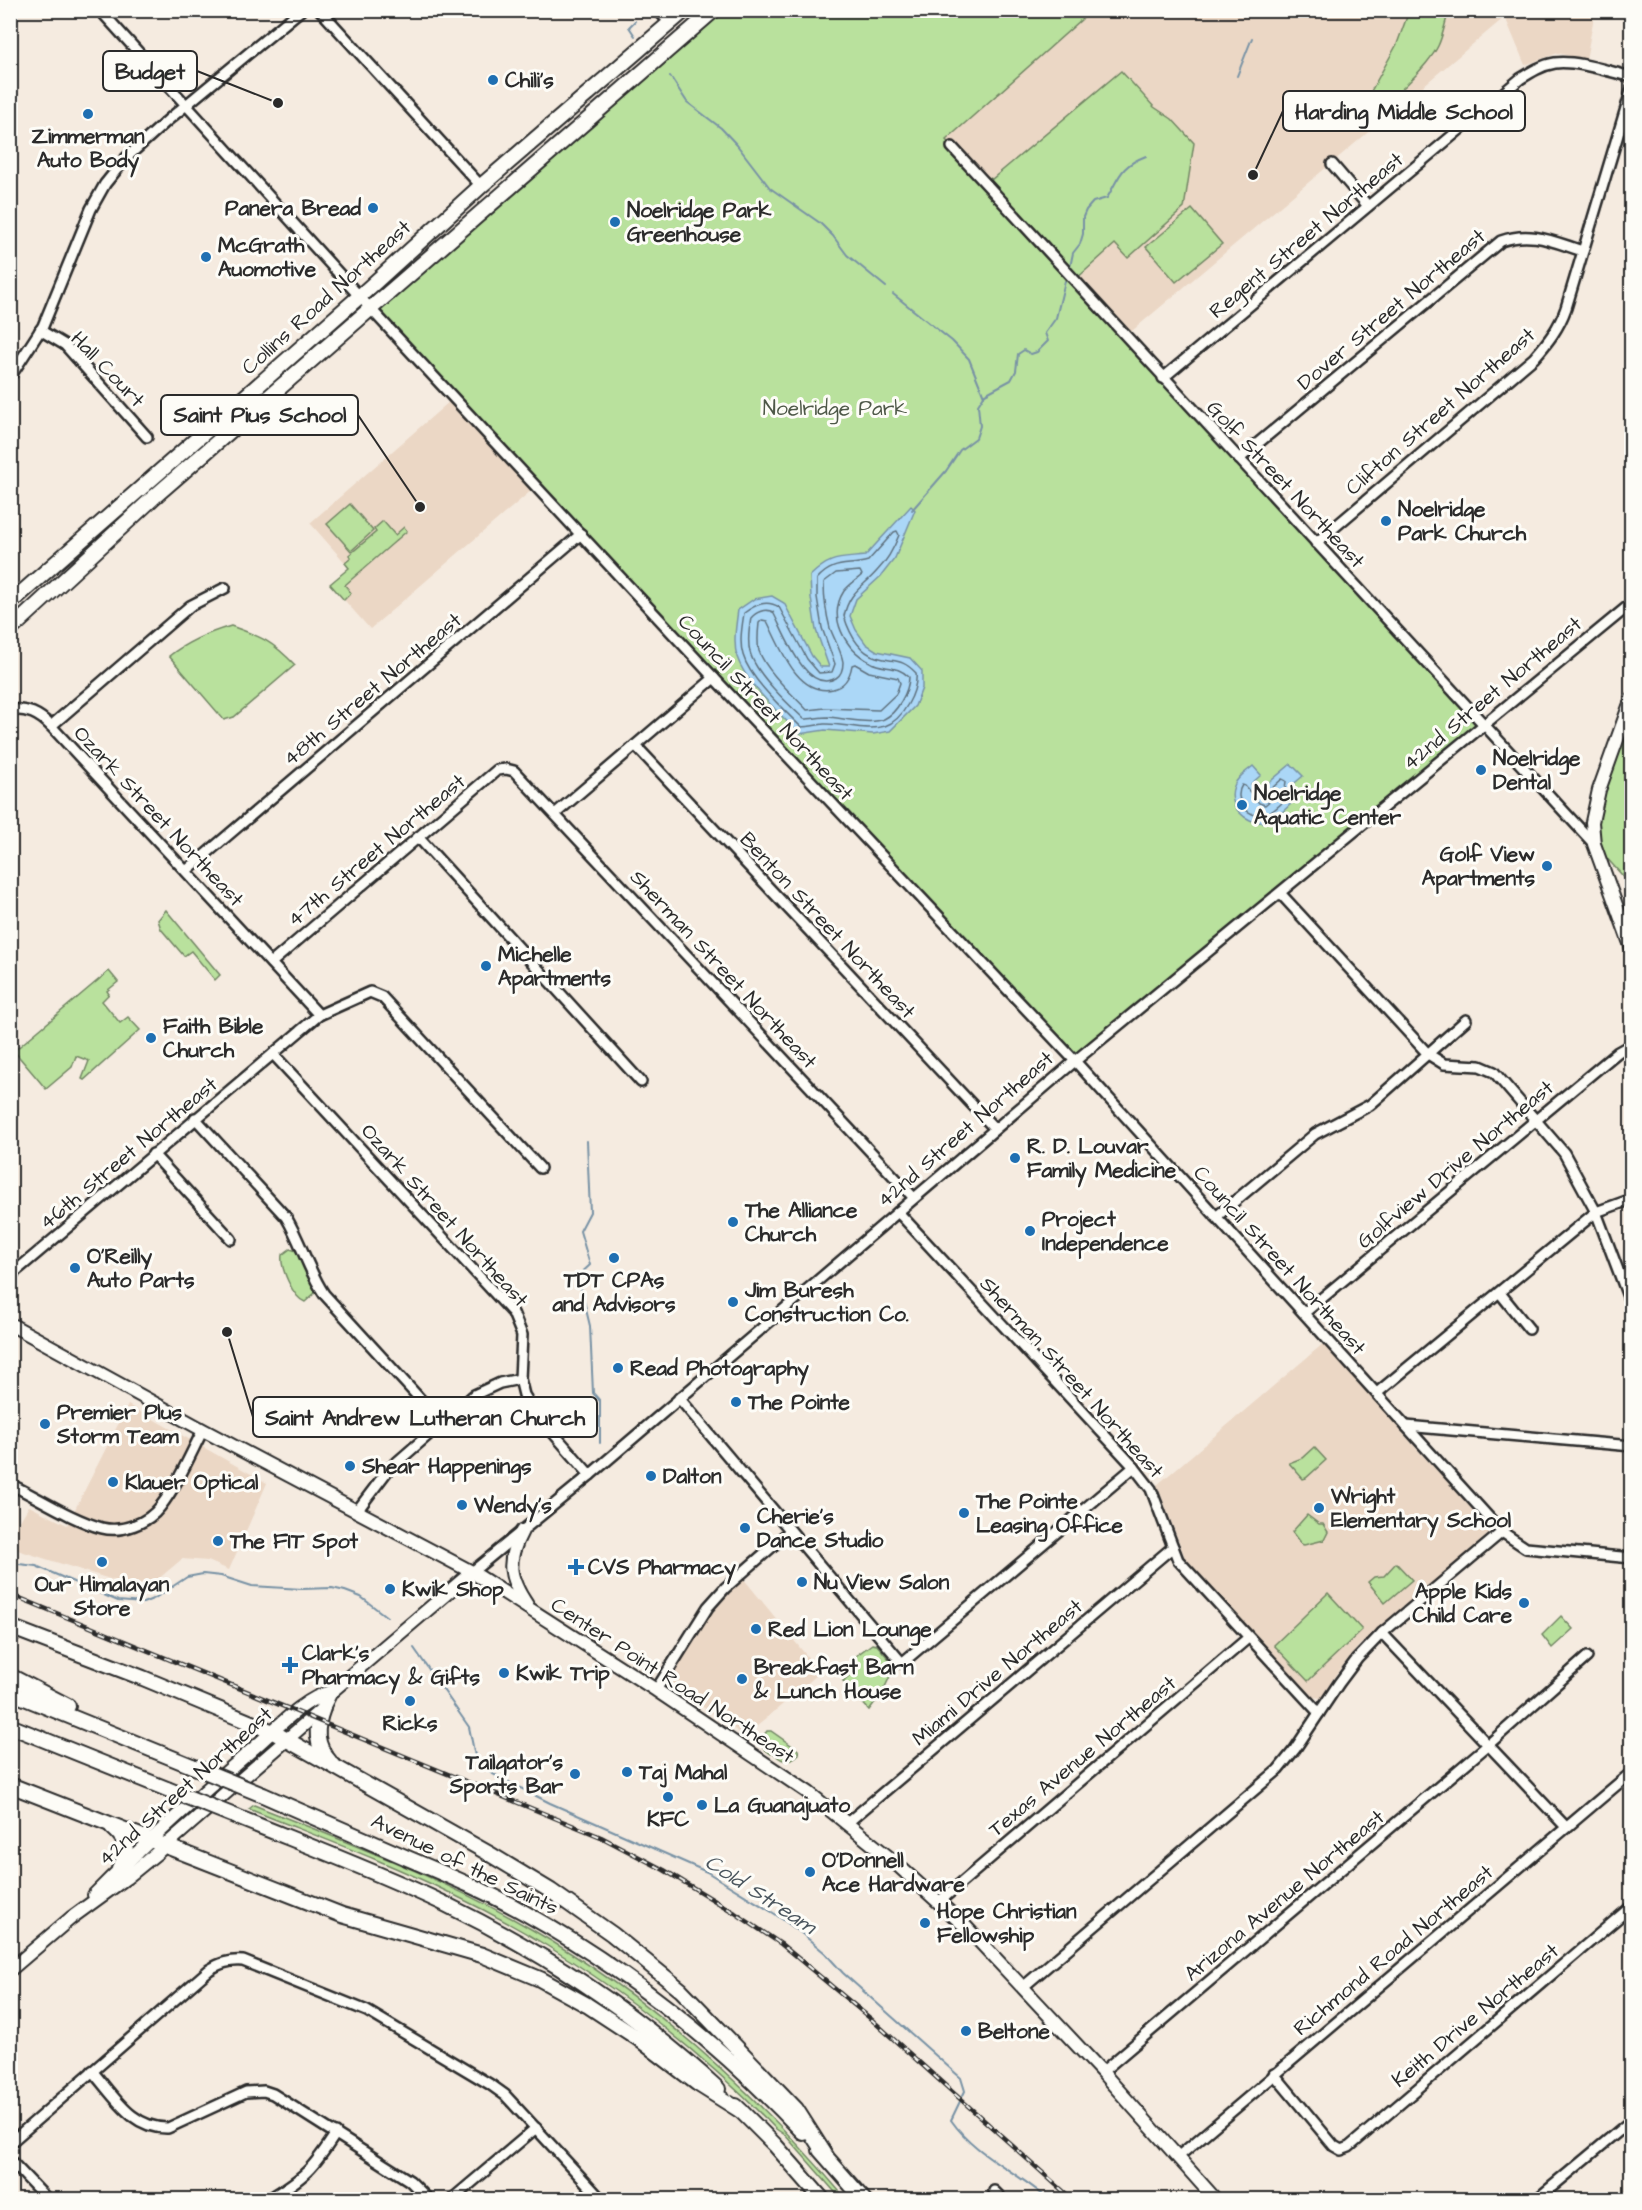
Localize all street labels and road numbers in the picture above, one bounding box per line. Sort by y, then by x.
street label: Regent Street Northeast [1203,145,1411,327]
street label: Collins Road Northeast [235,213,418,381]
street label: Dover Street Northeast [1291,222,1492,397]
street label: Clifton Street Northeast [1339,320,1542,502]
street label: Hall Court [64,325,152,414]
street label: Golf Street Northeast [1200,394,1372,575]
street label: 48th Street Northeast [277,606,468,773]
street label: Council Street Northeast [671,608,860,807]
street label: 42nd Street Northeast [1397,609,1588,777]
street label: Ozark Street Northeast [67,720,251,914]
street label: 47th Street Northeast [281,767,472,934]
street label: Benton Street Northeast [733,826,922,1025]
street label: Sherman Street Northeast [624,863,824,1076]
street label: 42nd Street Northeast [871,1044,1060,1214]
street label: 46th Street Northeast [33,1070,224,1237]
street label: Golfview Drive Northeast [1351,1073,1560,1255]
street label: Ozark Street Northeast [354,1117,535,1314]
street label: Council Street Northeast [1187,1159,1373,1362]
street label: Sherman Street Northeast [973,1270,1171,1485]
street label: Center Point Road Northeast [545,1591,801,1771]
street label: Miami Drive Northeast [906,1592,1089,1753]
street label: Texas Avenue Northeast [982,1669,1183,1844]
street label: 42nd Street Northeast [92,1700,279,1873]
street label: Arizona Avenue Northeast [1178,1803,1391,1988]
street label: Avenue of the Saints [366,1807,563,1922]
street label: Richmond Road Northeast [1287,1858,1500,2043]
street label: Keith Drive Northeast [1386,1936,1566,2094]

